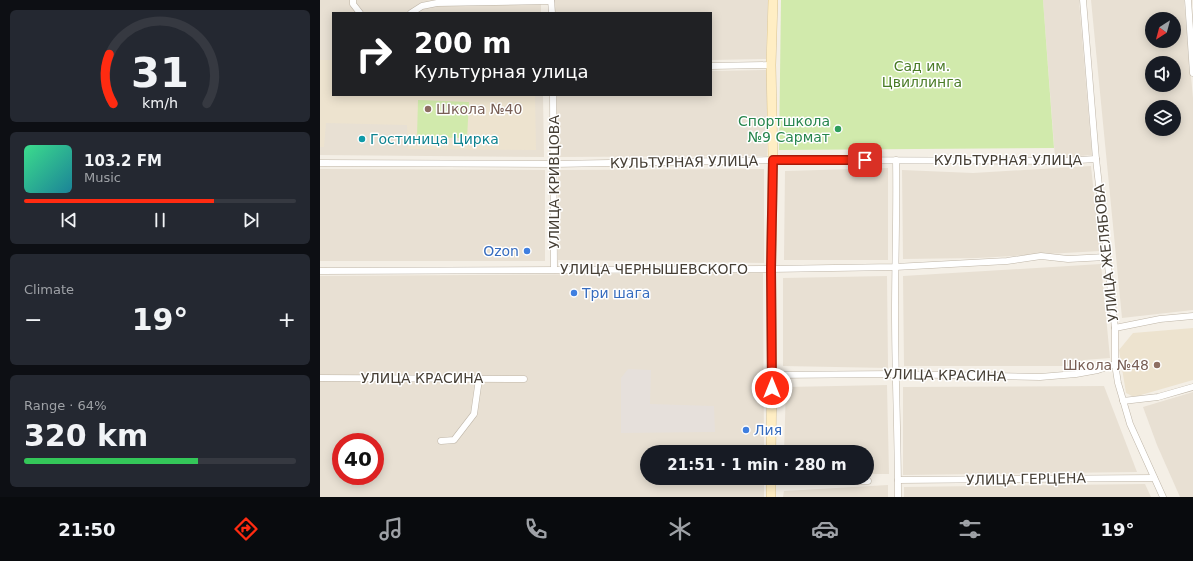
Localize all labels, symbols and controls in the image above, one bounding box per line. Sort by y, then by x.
north arrow [1145,12,1181,48]
map controls [1145,12,1181,136]
text: 200 m [414,27,511,60]
icon: right [348,28,400,80]
text: 31 [131,48,189,97]
button: sound [1145,56,1181,92]
park label: Сад им. Цвиллинга [882,58,962,90]
text: Культурная улица [414,61,589,82]
text: km/h [142,94,178,110]
button: layers [1145,100,1181,136]
place label: Школа №40 [436,101,522,117]
marker: Школа №40 [423,104,433,114]
place label: Спортшкола №9 Сармат [738,113,830,145]
street label: УЛИЦА КРИВЦОВА [546,115,562,249]
marker: Спортшкола №9 Сармат [833,124,843,134]
place label: Гостиница Цирка [370,131,499,147]
marker: Гостиница Цирка [357,134,367,144]
pin [848,143,882,177]
icon: arrive [854,149,876,171]
text: 103.2 FM [84,152,162,170]
street label: КУЛЬТУРНАЯ УЛИЦА [934,152,1083,168]
street label: КУЛЬТУРНАЯ УЛИЦА [610,153,759,171]
text: Music [84,170,121,185]
street label: УЛИЦА ЖЕЛЯБОВА [1091,183,1121,323]
icon: previous [58,209,80,231]
icon: pause [149,209,171,231]
icon: next [240,209,262,231]
place label: Ozon [483,243,519,259]
marker: Ozon [522,246,532,256]
street label: УЛИЦА ЧЕРНЫШЕВСКОГО [560,261,748,277]
text: Climate [24,282,74,297]
place label: Три шага [581,285,650,301]
marker: Три шага [569,288,579,298]
text: 19° [132,302,188,337]
text: − [24,307,42,332]
text: + [278,307,296,332]
place label: Школа №48 [1063,357,1149,373]
marker: Школа №48 [1152,360,1162,370]
street label: УЛИЦА КРАСИНА [883,366,1007,384]
position arrow [751,367,793,409]
street label: УЛИЦА КРАСИНА [361,370,484,386]
text: Range · 64% [24,398,107,413]
text: 320 km [24,418,148,453]
place label: Лия [754,422,782,438]
marker: Лия [741,425,751,435]
speed limit sign: 40 [332,433,384,485]
text: 21:51 · 1 min · 280 m [667,456,847,474]
street label: УЛИЦА ГЕРЦЕНА [966,470,1087,488]
icon: directions [232,515,260,543]
icon: music [377,515,405,543]
icon: phone [522,515,550,543]
icon: climate [666,515,694,543]
icon: car [811,515,839,543]
icon: filters [956,515,984,543]
text: 21:50 [58,519,116,540]
text: 19° [1101,519,1135,540]

